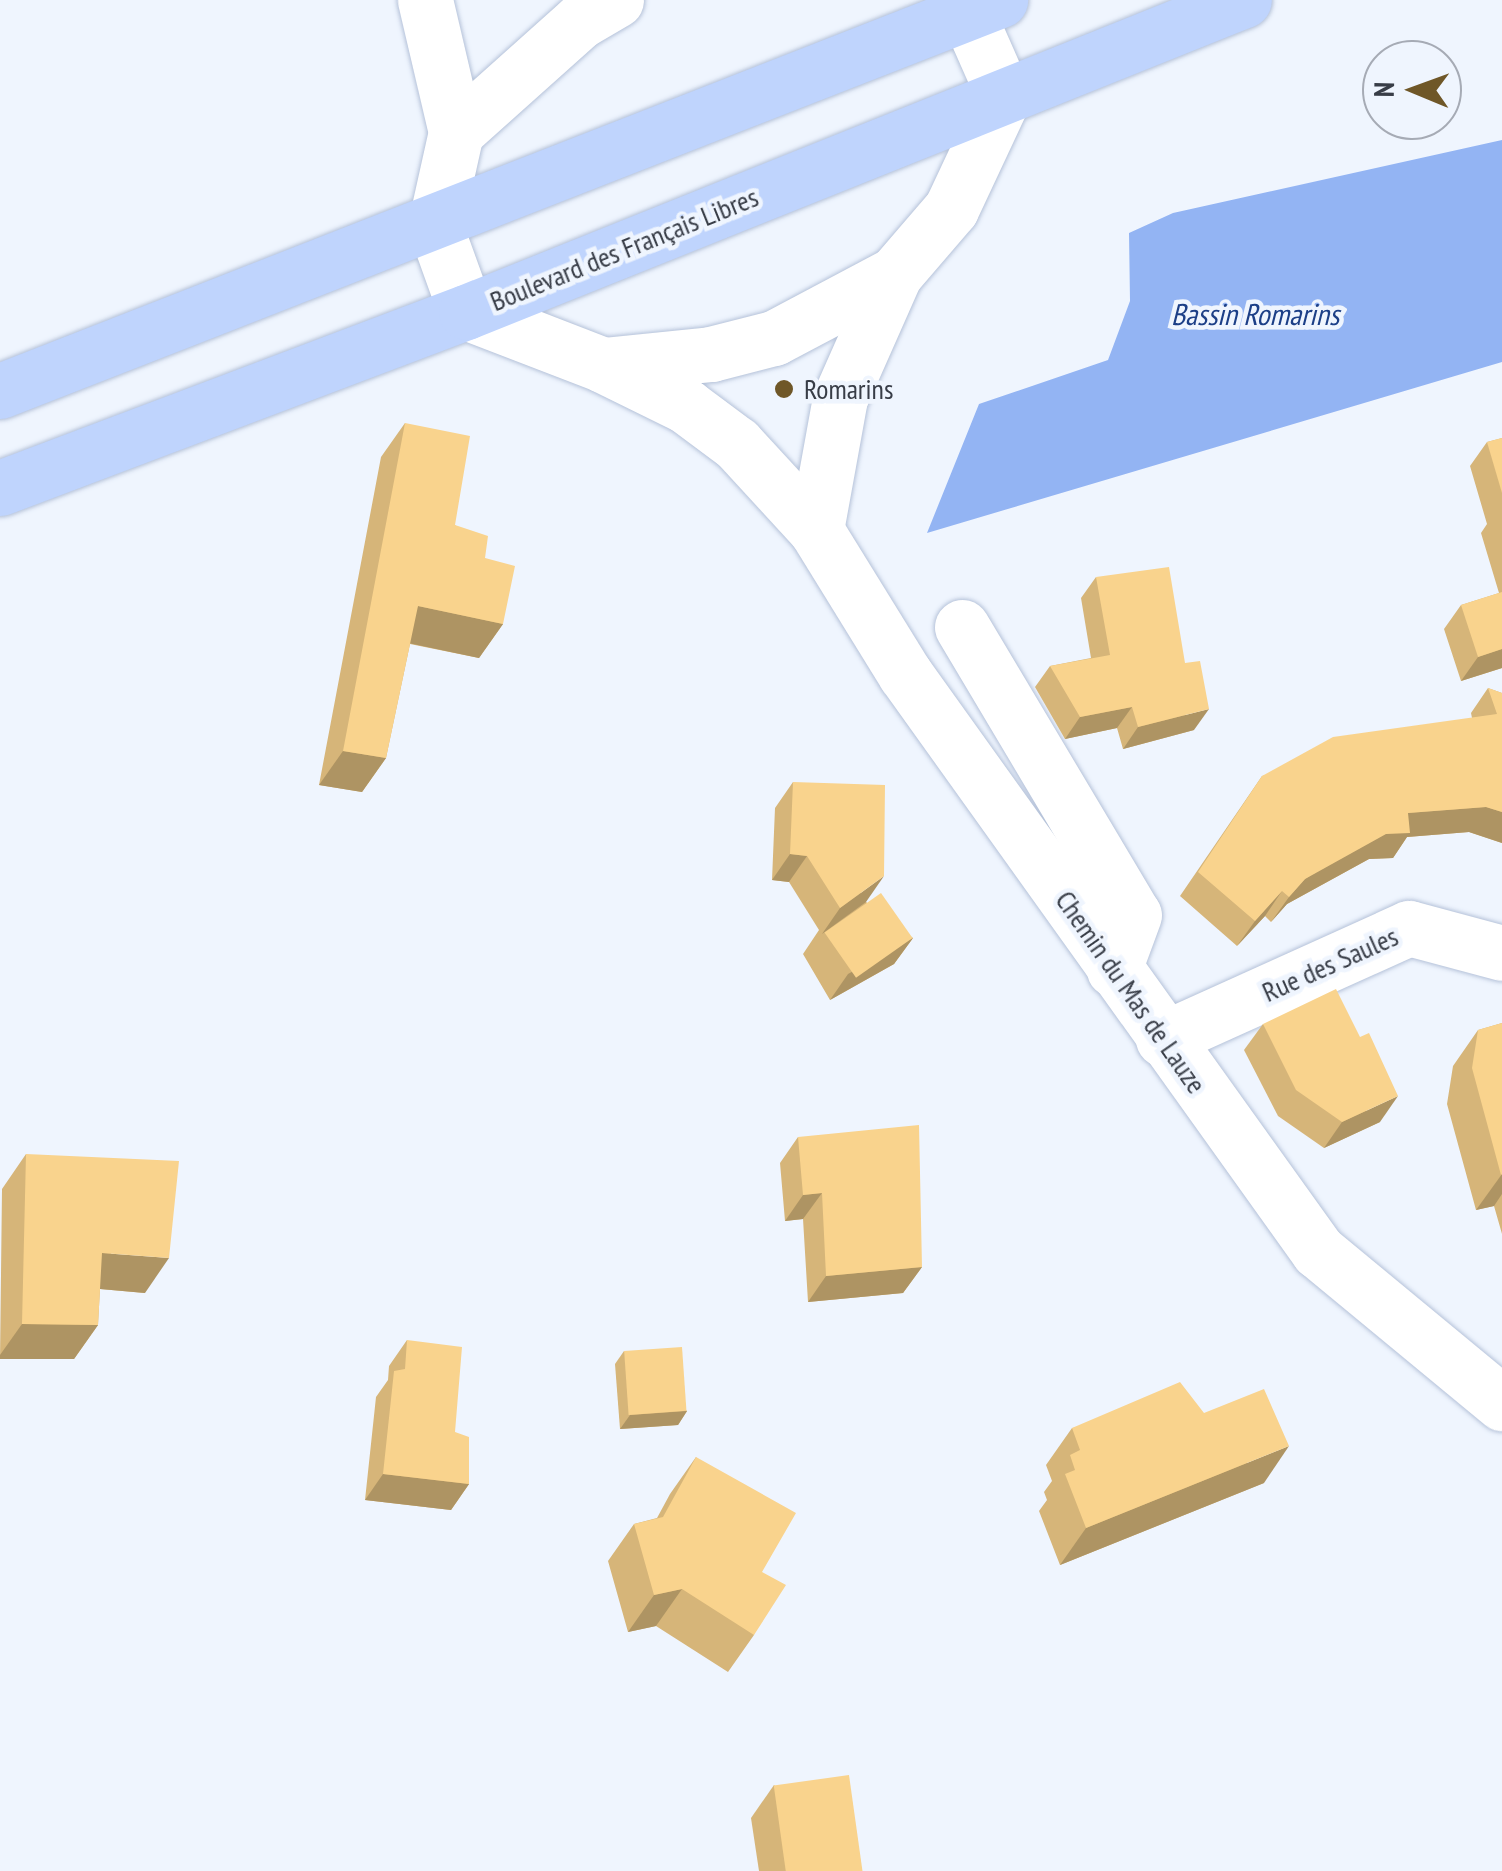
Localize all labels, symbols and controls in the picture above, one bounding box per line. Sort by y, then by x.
north arrow [1362,40,1462,140]
text: N [1365,82,1402,97]
street label: Boulevard des Français Libres [485,180,763,318]
water label: Bassin Romarins [1171,296,1339,332]
place label: Romarins [804,372,893,406]
marker: Romarins [773,378,795,400]
street label: Chemin du Mas de Lauze [1049,884,1213,1100]
street label: Rue des Saules [1257,919,1403,1009]

